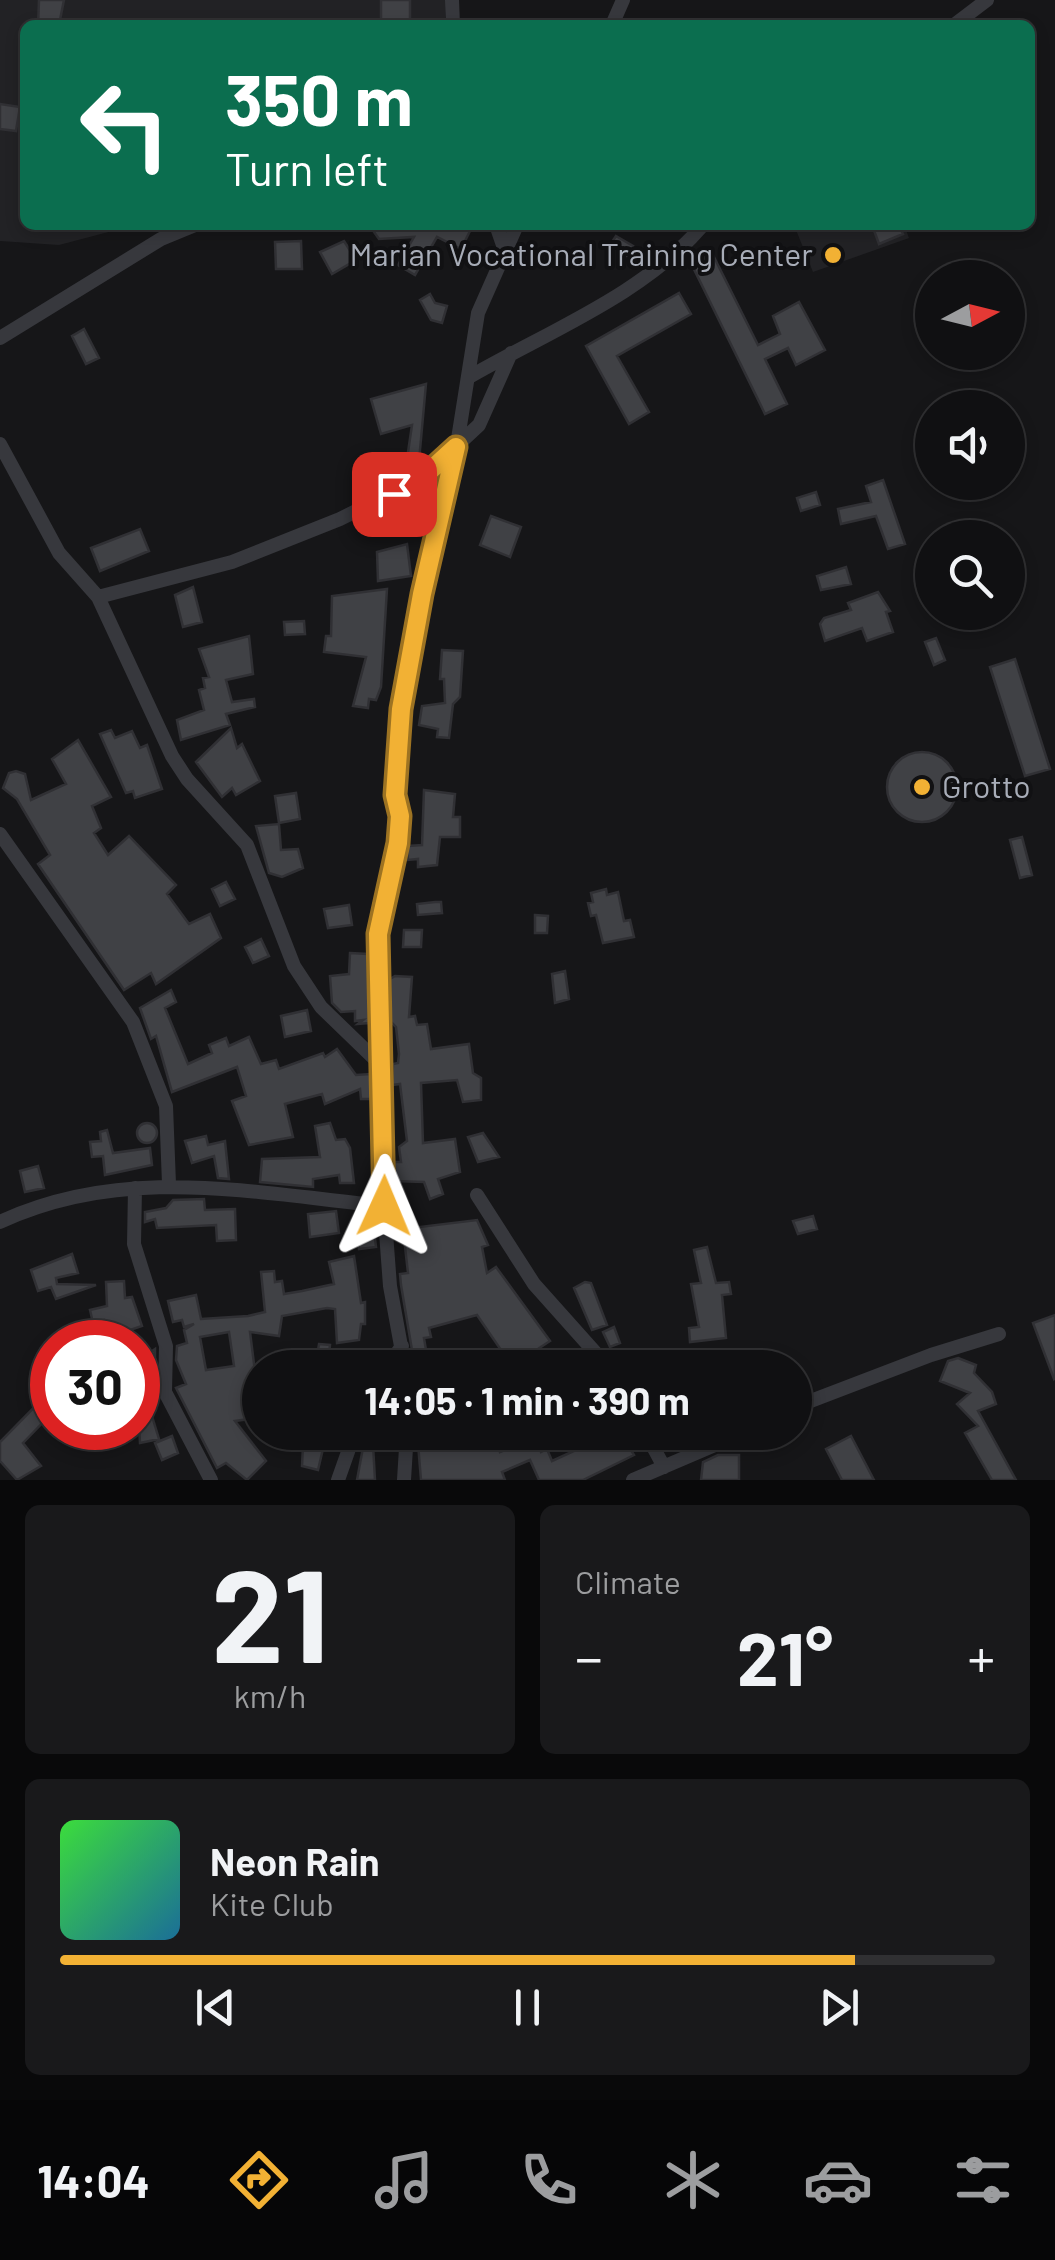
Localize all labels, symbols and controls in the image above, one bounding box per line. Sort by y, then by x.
text: 350 m [225,56,413,140]
icon: left [60,60,190,190]
text: Turn left [225,141,389,195]
place label: Marian Vocational Training Center [349,234,813,272]
marker: Marian Vocational Training Center [822,244,844,266]
north arrow [915,260,1025,370]
map controls [915,260,1025,630]
button: sound [915,390,1025,500]
pin [352,452,437,537]
icon: arrive [367,467,422,522]
button: search [915,520,1025,630]
place label: Grotto [942,766,1031,804]
marker: Grotto [911,776,933,798]
position arrow [332,1154,436,1258]
speed limit sign: 30 [30,1320,160,1450]
text: 14:05 · 1 min · 390 m [364,1377,690,1423]
text: 21 [211,1533,329,1689]
text: Climate [575,1562,681,1600]
text: 21° [737,1611,833,1701]
text: − [575,1623,603,1689]
text: + [967,1623,995,1689]
text: km/h [234,1676,306,1714]
text: Neon Rain [210,1838,379,1884]
text: Kite Club [210,1884,334,1922]
icon: previous [188,1980,243,2035]
icon: pause [500,1980,555,2035]
icon: next [812,1980,867,2035]
icon: directions [224,2145,294,2215]
icon: music [369,2145,439,2215]
icon: phone [514,2145,584,2215]
icon: climate [658,2145,728,2215]
icon: car [803,2145,873,2215]
icon: filters [948,2145,1018,2215]
text: 14:04 [37,2153,150,2207]

